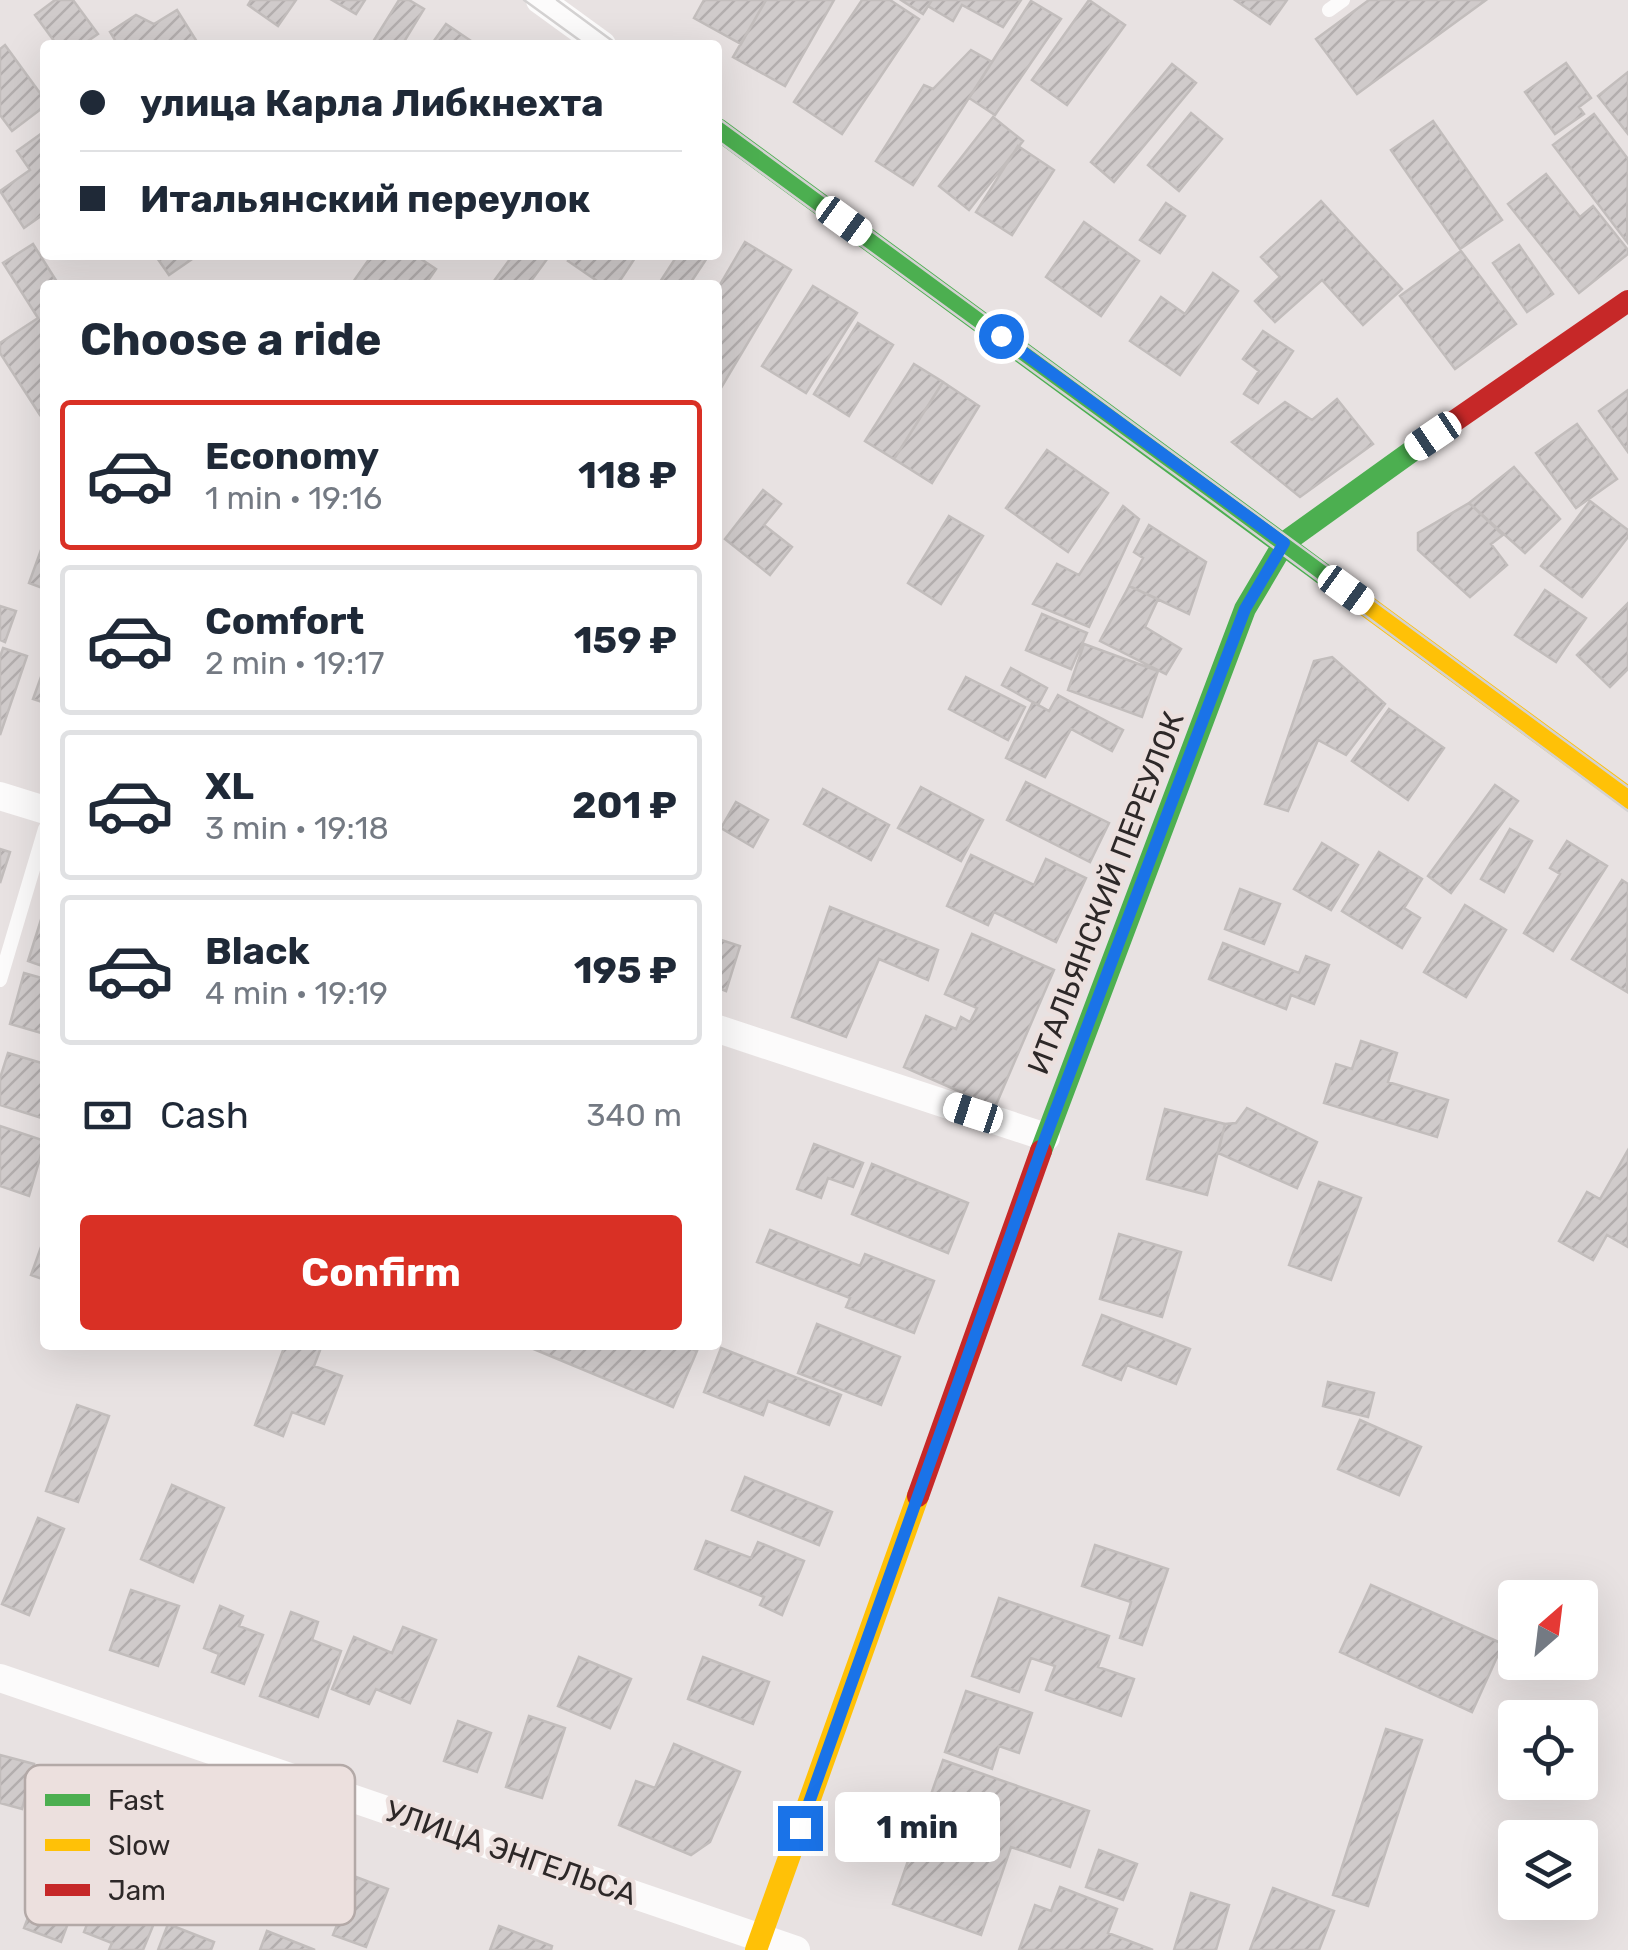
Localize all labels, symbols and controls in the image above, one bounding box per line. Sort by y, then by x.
text: улица Карла Либкнехта [140,80,604,126]
text: Итальянский переулок [140,176,590,222]
car [811,191,877,251]
text: Choose a ride [80,313,382,366]
route start [979,314,1024,359]
car [1400,407,1466,465]
icon: car [85,430,175,520]
text: Economy [205,433,379,479]
text: 118 ₽ [578,452,677,498]
text: 1 min · 19:16 [205,479,382,517]
car [1313,560,1379,620]
icon: car [85,595,175,685]
text: Comfort [205,598,364,644]
text: 159 ₽ [574,617,677,663]
text: 2 min · 19:17 [205,644,384,682]
street label: ИТАЛЬЯНСКИЙ ПЕРЕУЛОК [1020,707,1192,1079]
icon: car [85,760,175,850]
text: XL [205,763,254,809]
text: 201 ₽ [572,782,677,828]
text: 3 min · 19:18 [205,809,389,847]
icon: car [85,925,175,1015]
text: Black [205,928,310,974]
text: 195 ₽ [574,947,677,993]
text: 4 min · 19:19 [205,974,388,1012]
icon: cash [80,1088,135,1143]
car [940,1089,1006,1137]
text: Cash [160,1092,249,1138]
text: 340 m [586,1096,682,1134]
button: Confirm [80,1215,682,1330]
north arrow [1498,1580,1598,1680]
map controls [1498,1580,1598,1920]
button: locate [1498,1700,1598,1800]
legend [25,1765,355,1925]
text: Fast [108,1784,164,1817]
street label: УЛИЦА ЭНГЕЛЬСА [381,1793,641,1913]
callout: 1 min [835,1793,1000,1863]
route end [778,1806,823,1851]
text: 1 min [877,1808,958,1846]
button: layers [1498,1820,1598,1920]
text: Slow [108,1829,170,1862]
text: Jam [108,1874,166,1907]

